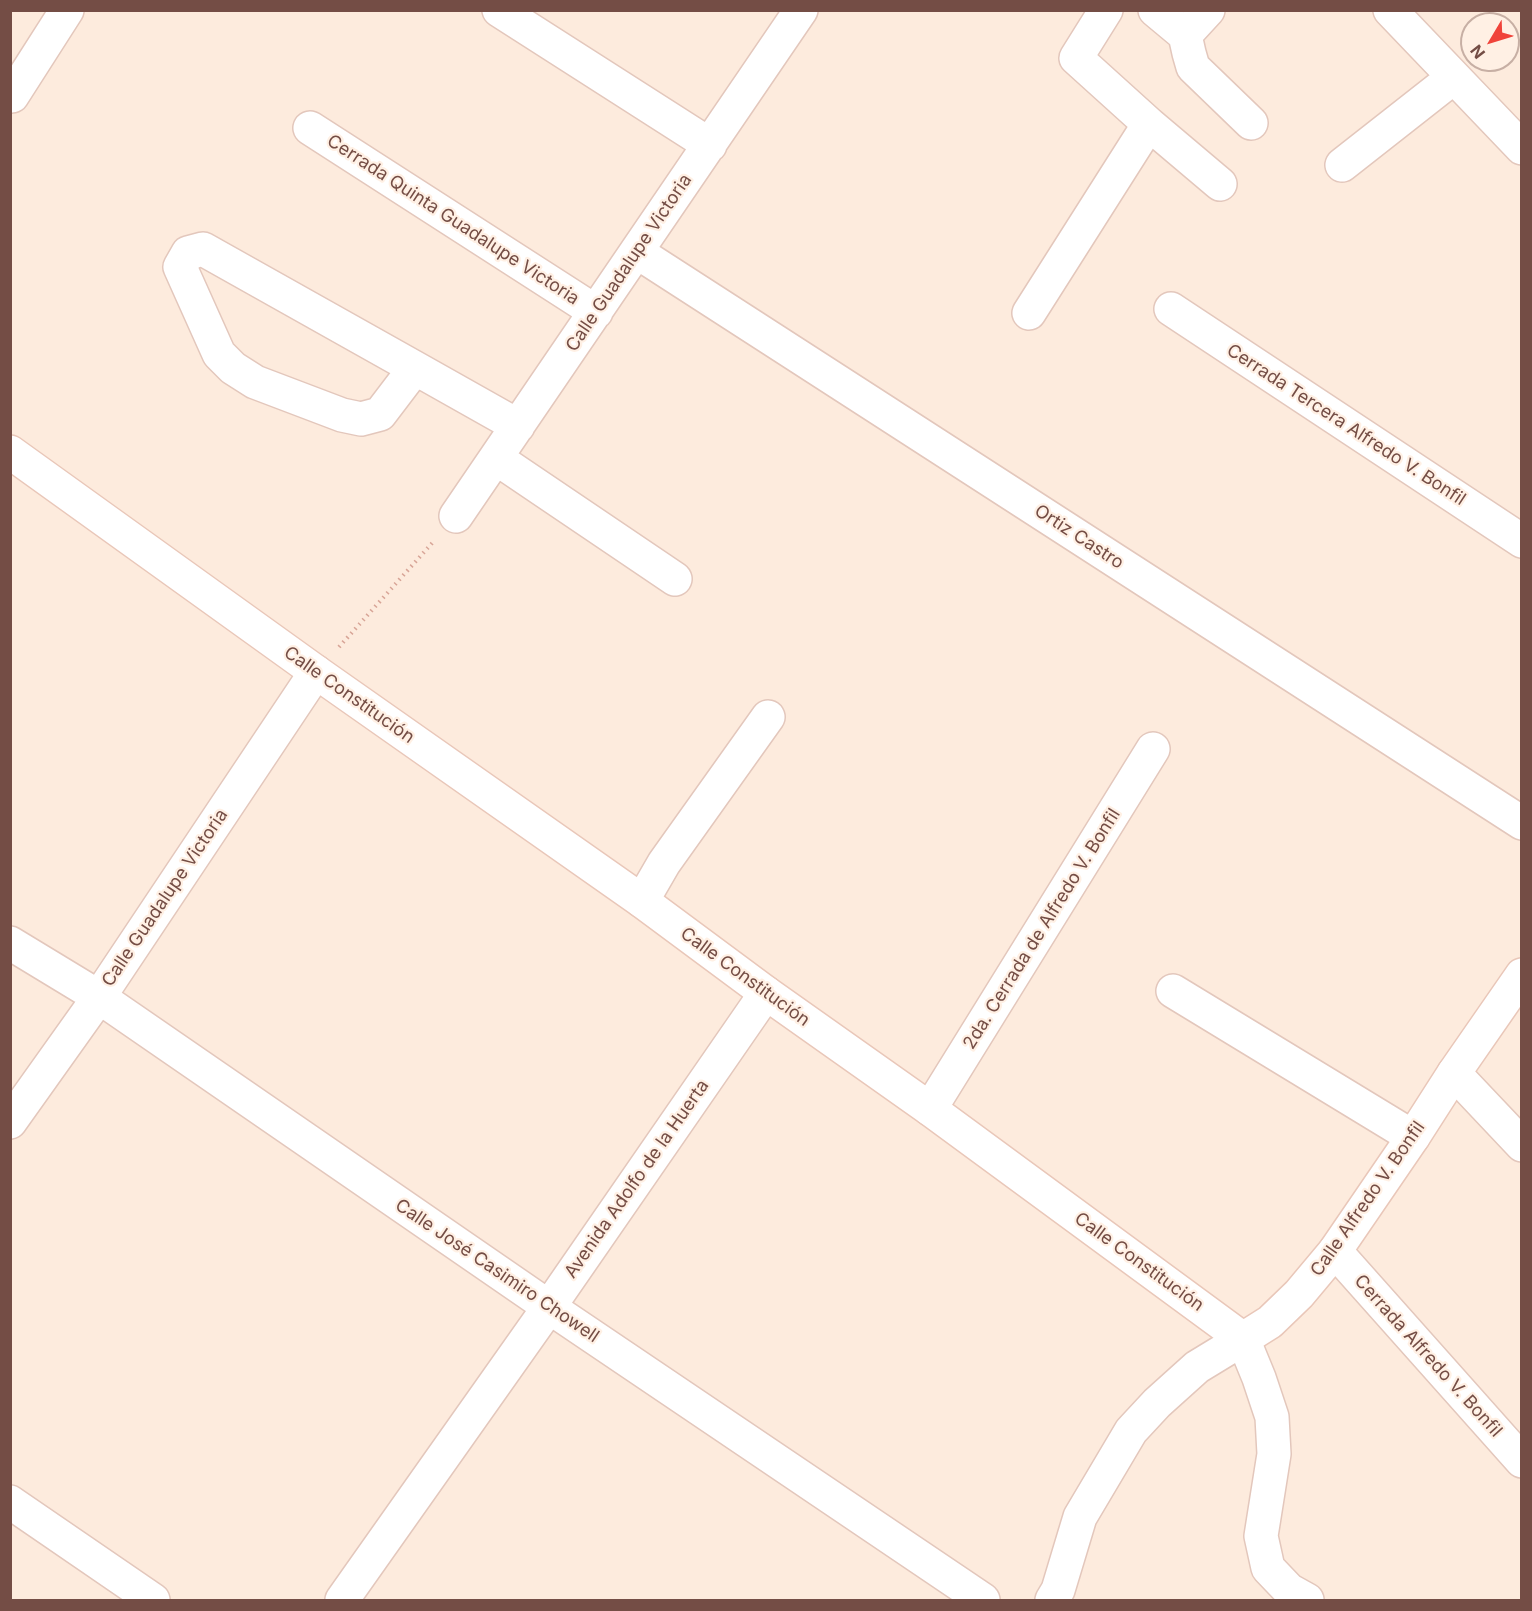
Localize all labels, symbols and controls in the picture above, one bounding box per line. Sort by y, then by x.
north arrow [1460,12,1520,72]
text: N [1466,41,1489,63]
street label: Cerrada Quinta Guadalupe Victoria [323,130,583,310]
street label: Calle Guadalupe Victoria [561,170,697,356]
street label: Cerrada Tercera Alfredo V. Bonfil [1222,340,1470,510]
street label: Ortiz Castro [1030,500,1128,574]
street label: Calle Constitución [280,642,418,748]
street label: Calle Guadalupe Victoria [97,805,233,991]
street label: 2da. Cerrada de Alfredo V. Bonfil [959,805,1125,1053]
street label: Calle Constitución [676,923,814,1031]
street label: Avenida Adolfo de la Huerta [560,1076,714,1282]
street label: Calle Alfredo V. Bonfil [1306,1117,1430,1281]
street label: Calle José Casimiro Chowell [391,1195,603,1347]
street label: Calle Constitución [1070,1208,1208,1316]
street label: Cerrada Alfredo V. Bonfil [1350,1271,1506,1441]

